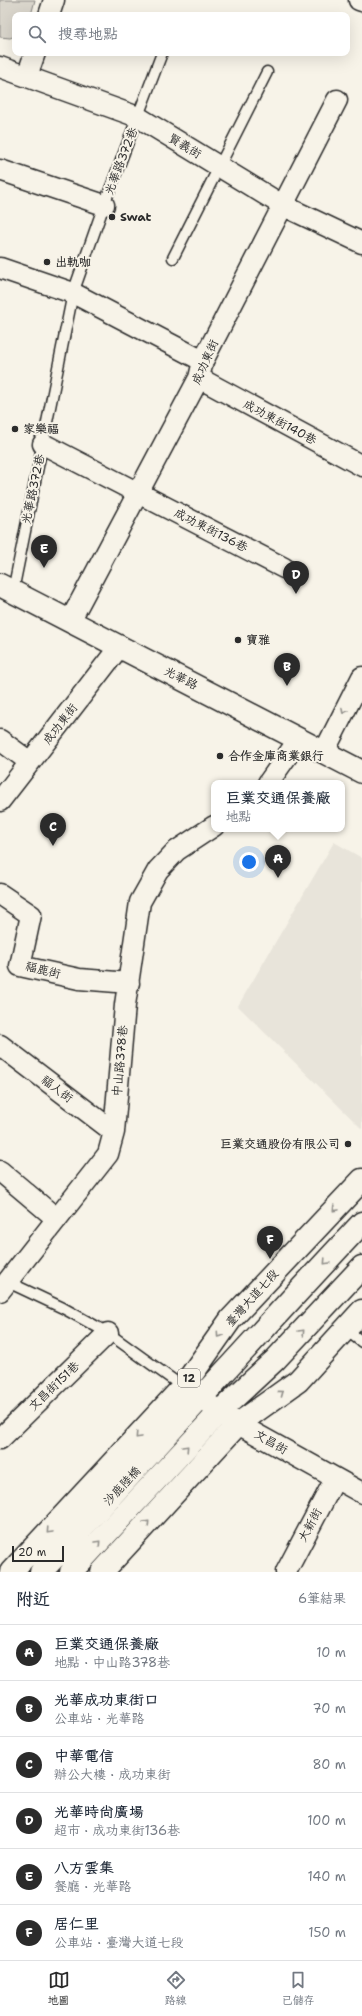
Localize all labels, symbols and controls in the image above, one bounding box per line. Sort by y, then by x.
search box [12,12,350,56]
icon: search [26,23,48,45]
text: 搜尋地點 [58,24,118,44]
street label: 光華路372巷 [101,125,141,197]
street label: 賢義街 [165,130,205,162]
place label: Swat [120,209,151,225]
marker: Swat [107,212,117,222]
place label: 出軌咖 [55,254,91,270]
marker: 出軌咖 [42,257,52,267]
street label: 成功東街 [188,337,222,387]
street label: 成功東街140巷 [240,396,320,448]
place label: 家樂福 [23,421,59,437]
marker: 家樂福 [10,424,20,434]
street label: 光華路372巷 [18,453,48,525]
street label: 成功東街136巷 [171,504,251,556]
pin: E [31,535,57,568]
pin: D [283,561,309,594]
place label: 寶雅 [246,632,271,648]
marker: 寶雅 [233,635,243,645]
pin: B [274,653,300,686]
street label: 光華路 [161,663,201,693]
street label: 成功東街 [39,700,81,748]
one-way arrow [342,707,349,715]
place label: 合作金庫商業銀行 [228,748,324,764]
marker: 合作金庫商業銀行 [215,751,225,761]
popup [211,780,345,832]
text: 巨業交通保養廠 [225,788,331,808]
text: 地點 [225,808,252,825]
pin: C [40,813,66,846]
pin: A [265,845,291,878]
your location [239,852,259,872]
street label: 福鹿街 [24,958,62,982]
street label: 中山路378巷 [109,1025,131,1097]
street label: 福人街 [38,1072,76,1106]
place label: 巨業交通股份有限公司 [220,1136,340,1152]
marker: 巨業交通股份有限公司 [343,1139,353,1149]
one-way arrow [332,1204,340,1212]
pin: F [257,1226,283,1259]
one-way arrow [323,1257,331,1265]
street label: 臺灣大道七段 [222,1266,282,1330]
one-way arrow [297,1329,304,1336]
one-way arrow [217,1331,224,1338]
street label: 文昌街151巷 [25,1358,83,1414]
road number: 12 [178,1369,200,1387]
one-way arrow [277,1391,284,1398]
street label: 文昌街 [251,1426,291,1458]
one-way arrow [135,1431,142,1439]
one-way arrow [181,1445,189,1453]
street label: 沙鹿陸橋 [100,1463,144,1509]
street label: 大新街 [294,1505,326,1545]
one-way arrow [143,1520,150,1528]
one-way arrow [46,1526,54,1534]
one-way arrow [93,1541,100,1548]
scale bar [12,1544,64,1563]
text: 20 m [18,1545,46,1560]
text: 附近 [16,1588,50,1610]
text: 6筆結果 [298,1590,346,1607]
text: 巨業交通保養廠 [54,1634,159,1654]
text: A [24,1644,34,1661]
text: 10 m [316,1644,346,1661]
text: 地點 · 中山路378巷 [54,1654,170,1671]
text: 光華成功東街口 [54,1690,159,1710]
text: B [25,1700,33,1717]
text: 70 m [312,1700,346,1717]
text: 公車站 · 光華路 [54,1710,145,1727]
text: 中華電信 [54,1746,114,1766]
text: C [25,1756,33,1773]
text: 80 m [312,1756,346,1773]
text: 辦公大樓 · 成功東街 [54,1766,171,1783]
text: 光華時尚廣場 [54,1802,144,1822]
text: D [24,1812,34,1829]
text: 100 m [307,1812,346,1829]
text: 超市 · 成功東街136巷 [54,1822,180,1839]
text: 八方雲集 [54,1858,114,1878]
text: E [25,1868,33,1885]
text: 140 m [307,1868,346,1885]
text: 餐廳 · 光華路 [54,1878,132,1895]
text: 居仁里 [54,1914,99,1934]
text: F [25,1924,33,1941]
text: 150 m [308,1924,346,1941]
text: 公車站 · 臺灣大道七段 [54,1934,184,1951]
tab: 地圖 [48,1969,70,2008]
tab: 路線 [165,1969,187,2008]
tab: 已儲存 [282,1969,315,2008]

